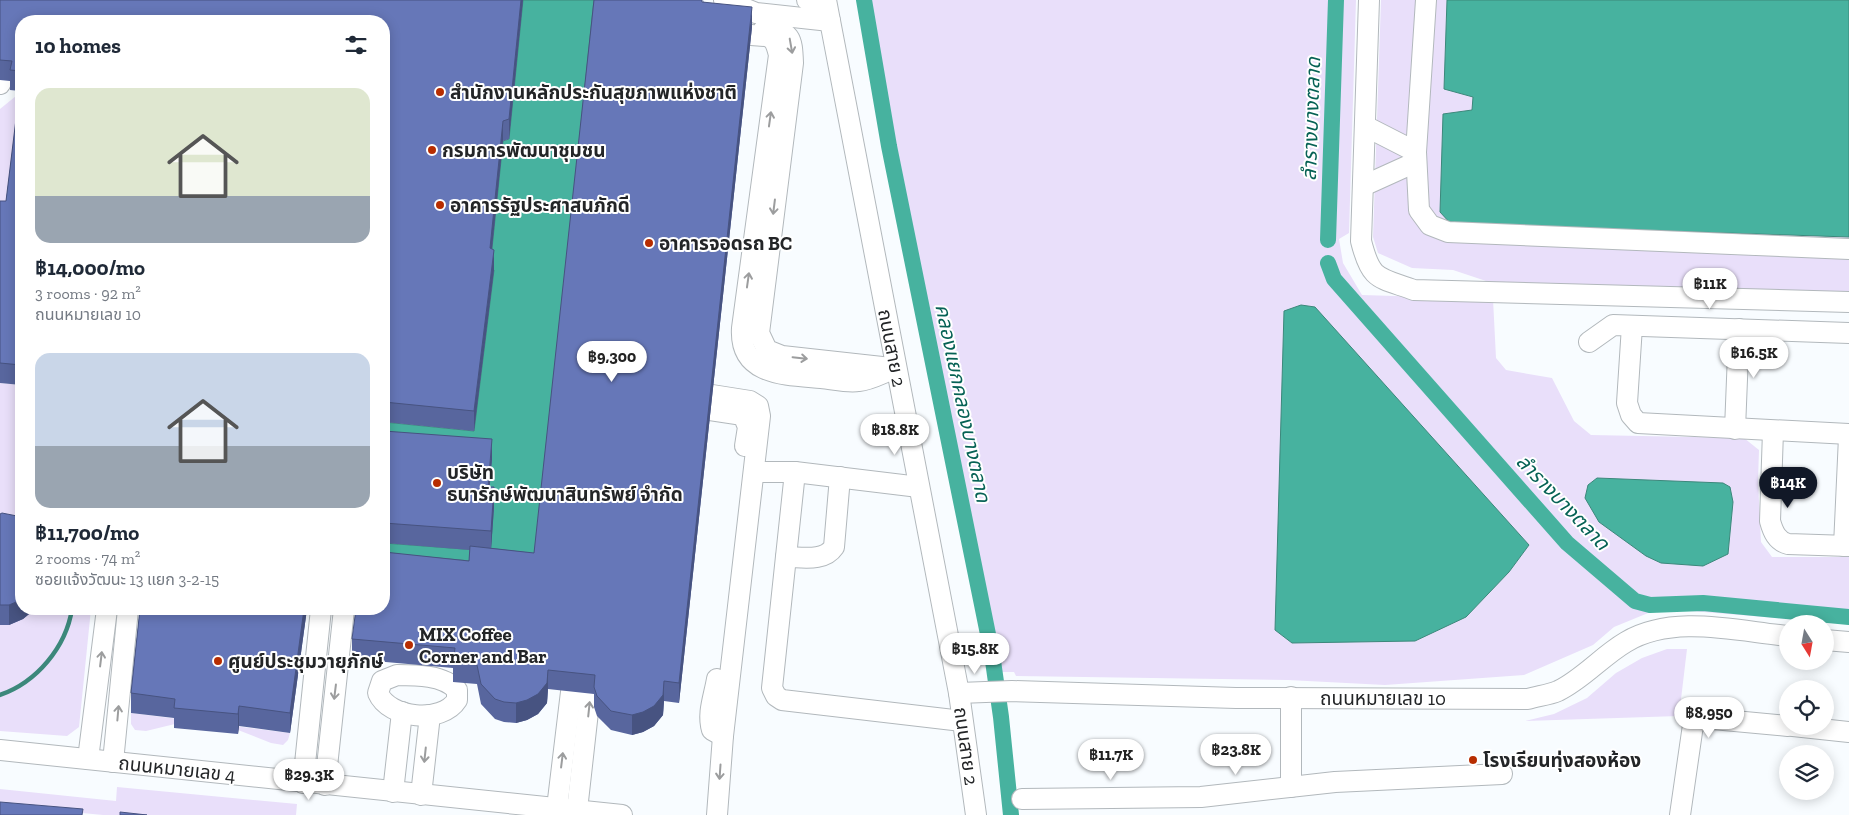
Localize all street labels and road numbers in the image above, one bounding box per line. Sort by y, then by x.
street label: ถนนสาย 2 [873,307,911,389]
street label: ถนนหมายเลข 10 [1320,687,1446,710]
street label: ถนนสาย 2 [949,705,983,787]
street label: ถนนหมายเลข 4 [117,751,237,787]

